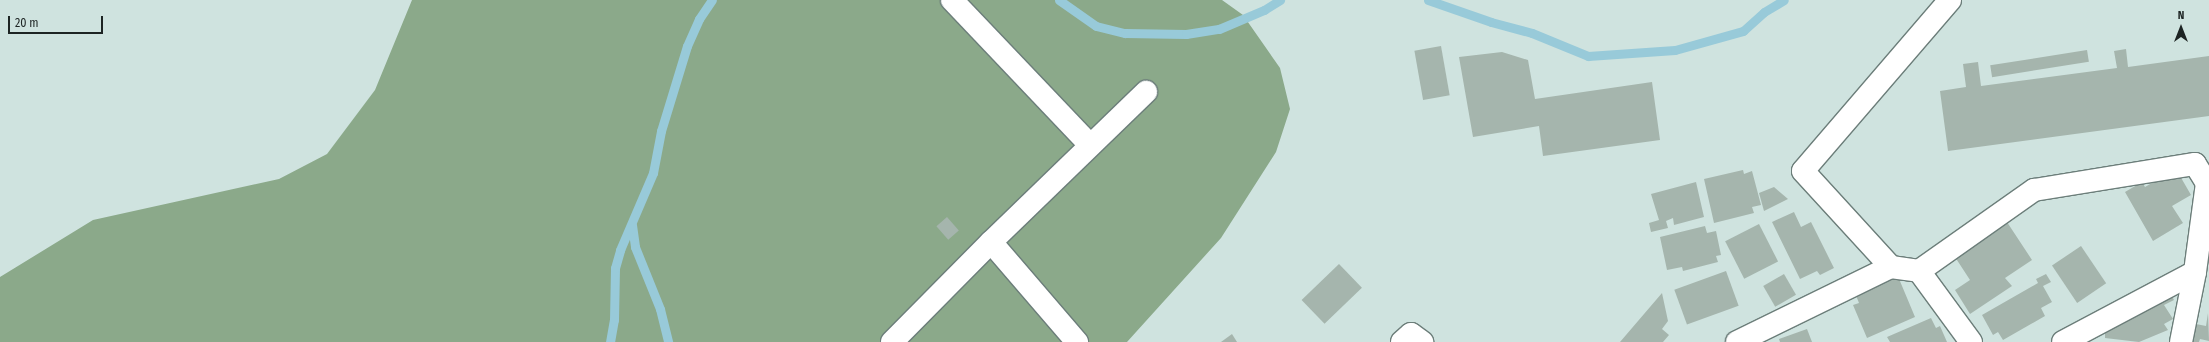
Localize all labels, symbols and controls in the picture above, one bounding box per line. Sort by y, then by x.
scale bar [10,8,105,34]
north arrow [2161,8,2201,48]
text: N [2178,9,2184,22]
text: 20 m [15,16,39,30]

